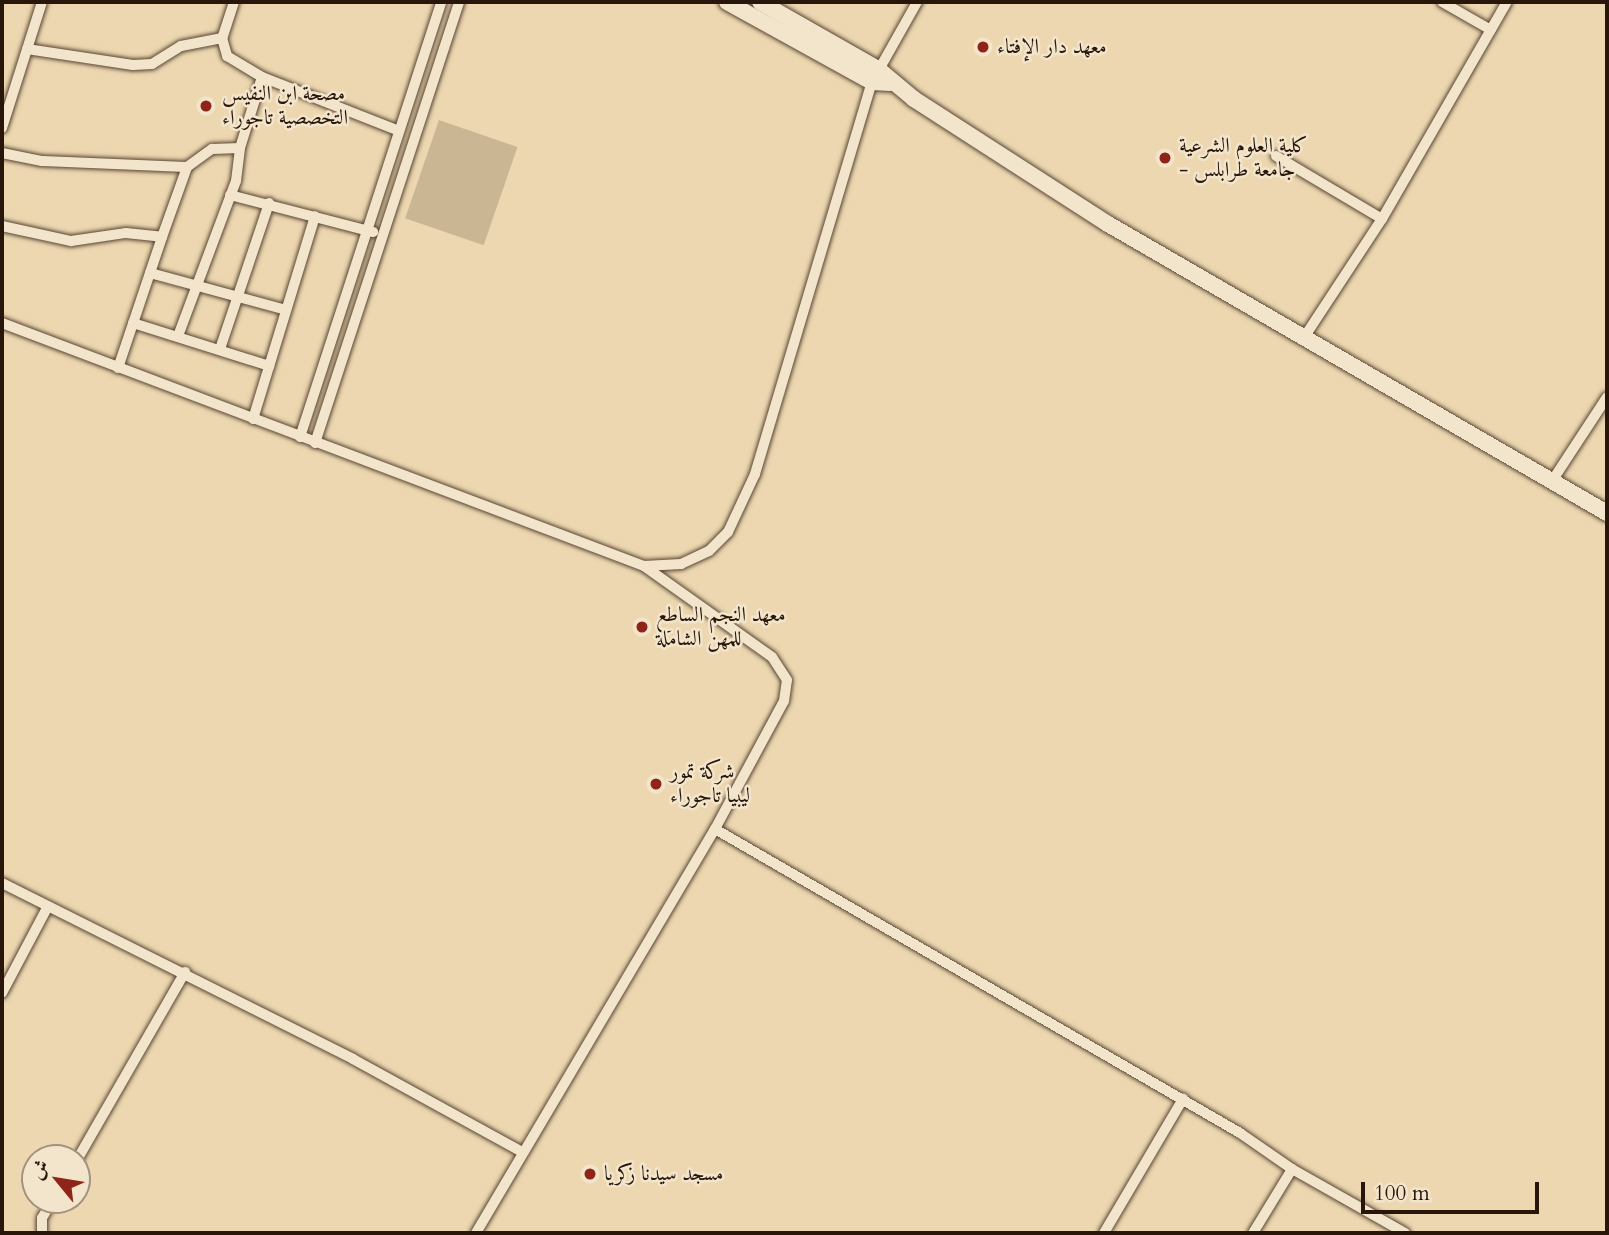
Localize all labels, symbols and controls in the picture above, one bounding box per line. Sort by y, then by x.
place label: معهد دار الإفتاء [997,34,1107,60]
marker: معهد دار الإفتاء [975,39,991,55]
place label: مصحة ابن النفيس التخصصية تاجوراء [222,81,348,131]
marker: مصحة ابن النفيس التخصصية تاجوراء [196,96,216,116]
place label: كلية العلوم الشرعية - جامعة طرابلس [1179,133,1308,183]
marker: كلية العلوم الشرعية - جامعة طرابلس [1157,150,1173,166]
place label: معهد النجم الساطع للمهن الشاملة [656,602,786,652]
marker: معهد النجم الساطع للمهن الشاملة [634,619,650,635]
place label: شركة تمور ليبيا تاجوراء [670,759,750,809]
marker: شركة تمور ليبيا تاجوراء [648,776,664,792]
north arrow [21,1144,91,1214]
text: ش [24,1155,56,1184]
place label: مسجد سيدنا زكريا [604,1161,724,1187]
marker: مسجد سيدنا زكريا [582,1166,598,1182]
scale bar [1364,1168,1542,1212]
text: 100 m [1374,1179,1430,1208]

